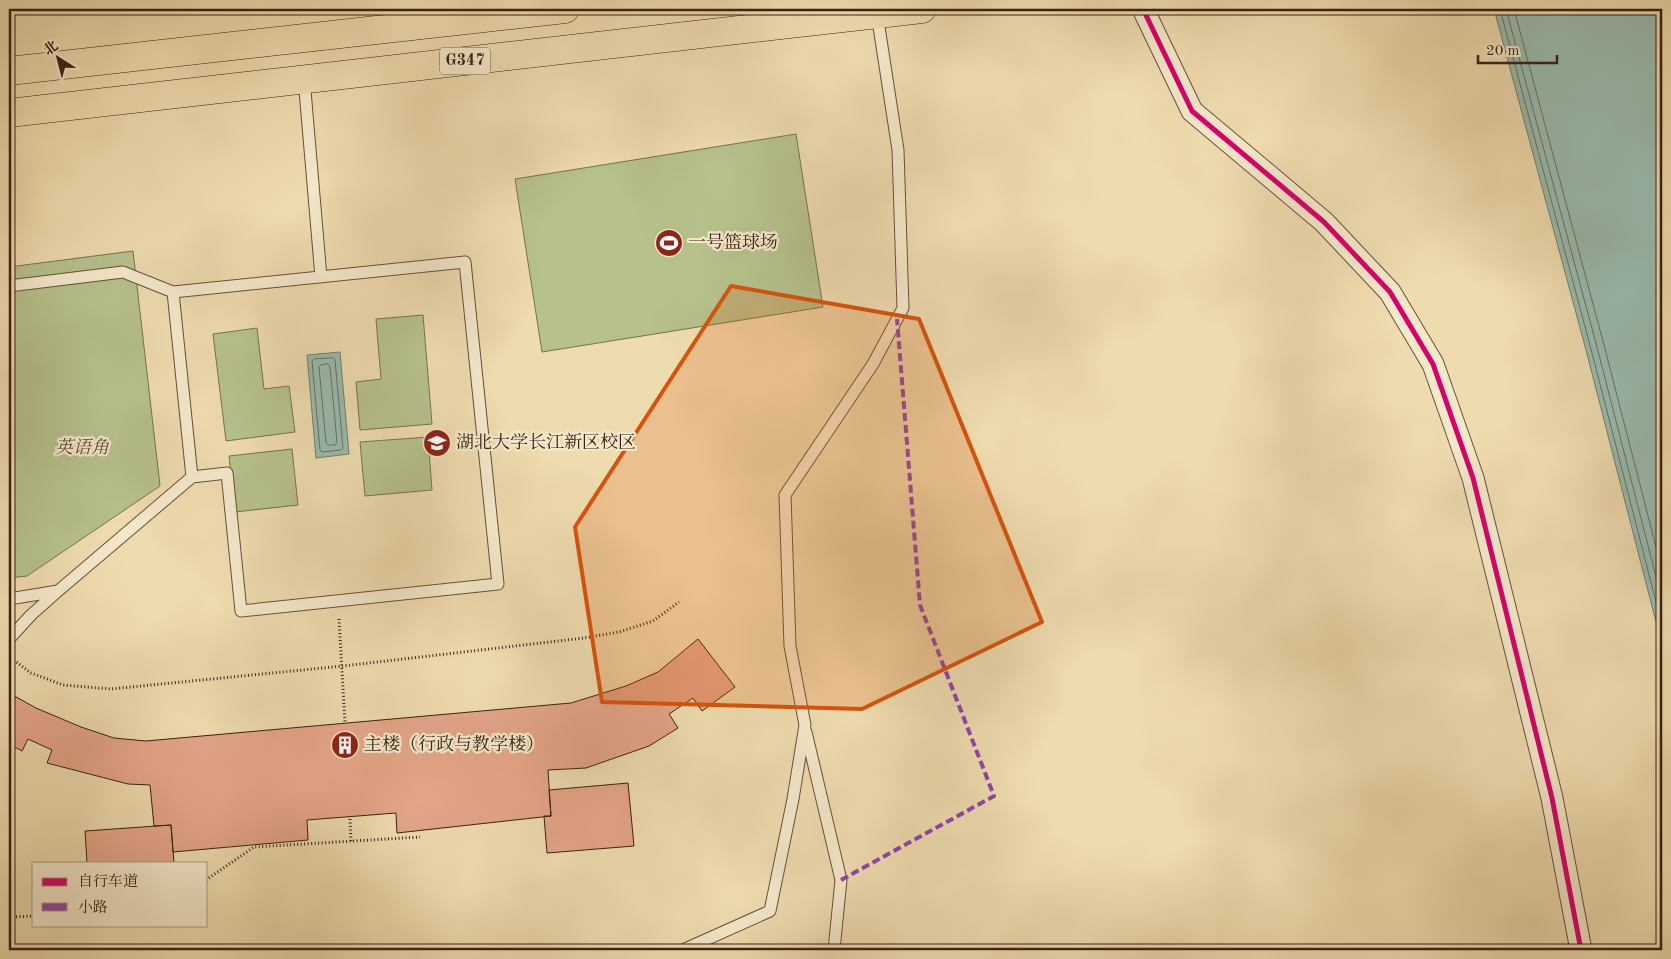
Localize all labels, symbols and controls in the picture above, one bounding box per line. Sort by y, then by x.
north arrow [32,32,82,82]
scale bar [1478,32,1557,64]
text: 北 [41,38,61,58]
text: 20 m [1486,44,1520,59]
road number: G347 [440,48,490,74]
sports icon: 一号篮球场 [654,228,684,258]
place label: 一号篮球场 [688,232,778,252]
school or university icon: 湖北大学长江新区校区 [422,428,452,458]
place label: 湖北大学长江新区校区 [456,432,636,452]
park label: 英语角 [55,437,110,457]
building icon: 主楼（行政与教学楼） [330,730,360,760]
place label: 主楼（行政与教学楼） [364,734,544,754]
legend [32,862,208,926]
text: 自行车道 [78,873,138,890]
text: 小路 [78,899,108,916]

